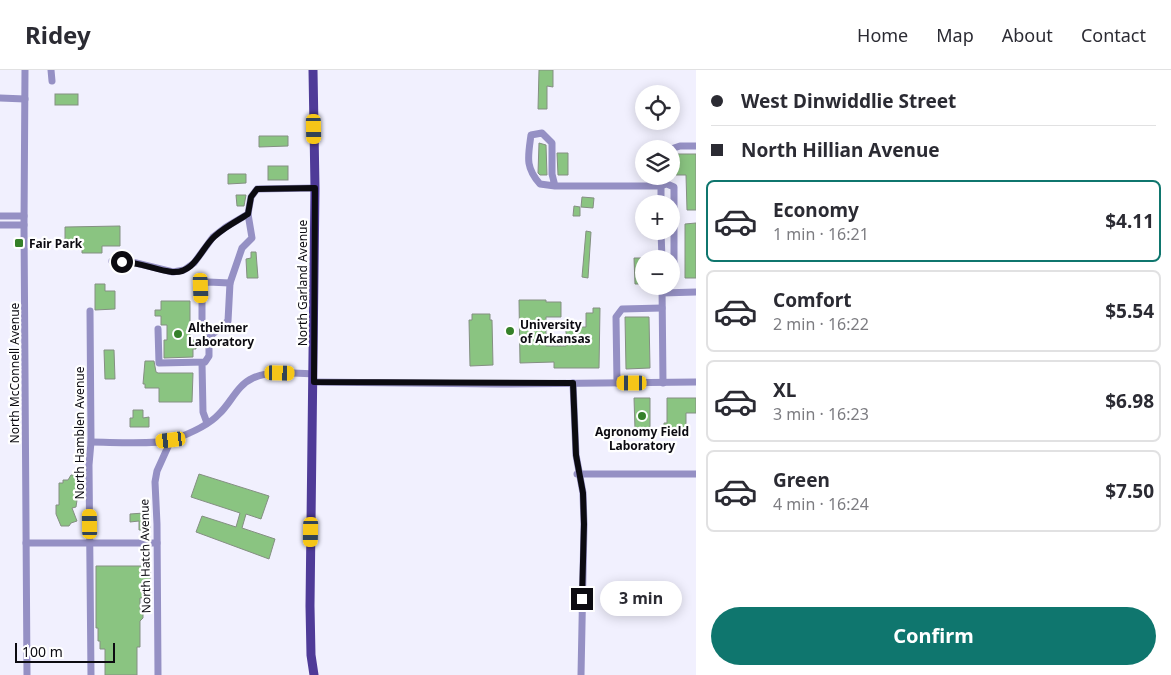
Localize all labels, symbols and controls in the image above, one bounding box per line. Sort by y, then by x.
text: Ridey [25,18,91,51]
text: Home [857,23,908,47]
text: Map [936,23,974,47]
text: About [1002,23,1053,47]
text: Contact [1081,23,1146,47]
map controls [635,85,680,295]
button: locate [635,85,680,130]
text: West Dinwiddlie Street [741,88,956,114]
car [306,114,321,144]
text: North Hillian Avenue [741,137,940,163]
button: layers [635,140,680,185]
button: + [635,195,680,240]
text: Economy [773,197,859,223]
icon: car [713,199,758,244]
text: $4.11 [1105,208,1154,234]
street label: North Garland Avenue [294,220,311,346]
text: 1 min · 16:21 [773,223,869,245]
place label: Fair Park [29,235,83,252]
marker: Fair Park [13,237,25,249]
button: − [635,250,680,295]
route start [111,251,133,273]
car [192,273,209,303]
text: Comfort [773,287,852,313]
icon: car [713,289,758,334]
text: $5.54 [1105,298,1154,324]
street label: North McConnell Avenue [6,302,23,443]
text: 2 min · 16:22 [773,313,869,335]
place label: University of Arkansas [520,316,591,347]
place label: Altheimer Laboratory [188,319,254,350]
marker: University of Arkansas [504,325,516,337]
marker: Altheimer Laboratory [172,328,184,340]
car [264,365,295,381]
street label: North Hamblen Avenue [71,366,88,499]
car [617,376,647,391]
text: XL [773,377,796,403]
icon: car [713,379,758,424]
text: $6.98 [1105,388,1154,414]
text: 3 min · 16:23 [773,403,869,425]
marker: Agronomy Field Laboratory [636,410,648,422]
place label: Agronomy Field Laboratory [595,423,689,454]
car [155,431,186,449]
text: Green [773,467,830,493]
icon: car [713,469,758,514]
text: $7.50 [1105,478,1154,504]
text: 4 min · 16:24 [773,493,869,515]
street label: North Hatch Avenue [135,498,154,613]
car [82,509,97,539]
car [303,517,318,547]
callout: 3 min [600,582,682,616]
text: 3 min [619,587,663,609]
route end [571,588,593,610]
button: Confirm [711,607,1156,665]
scale bar [15,640,115,663]
text: 100 m [22,642,63,661]

